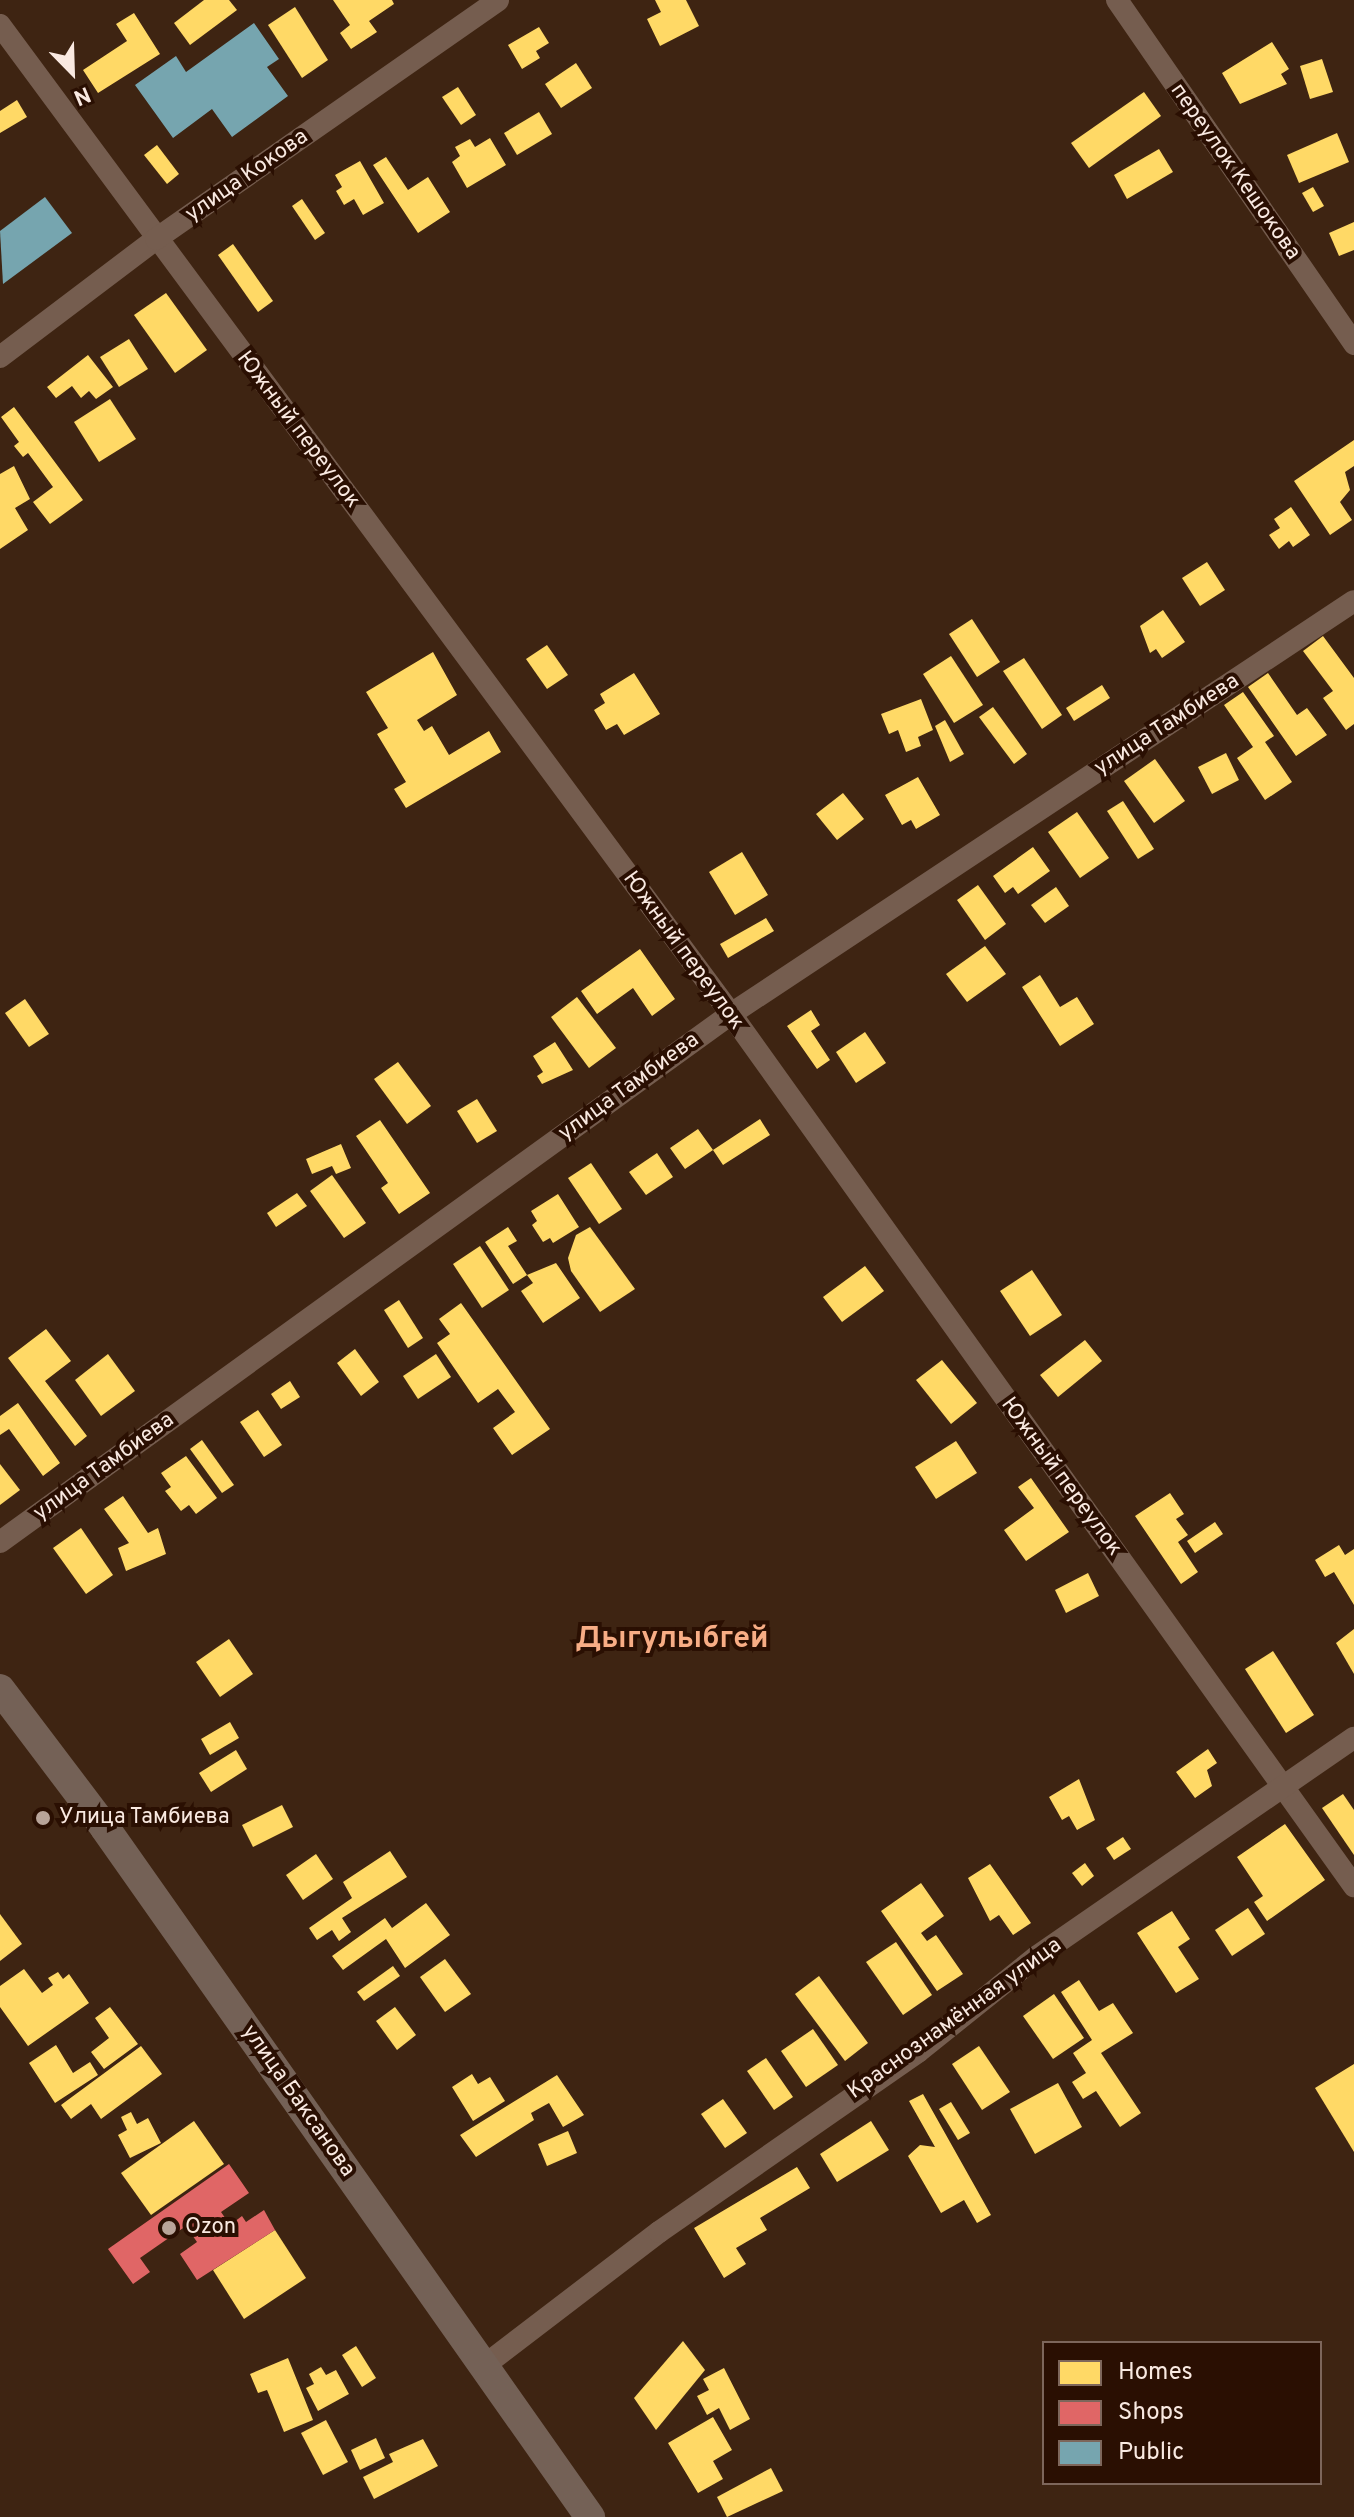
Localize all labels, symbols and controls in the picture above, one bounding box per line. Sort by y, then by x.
north arrow [32,32,112,112]
text: N [69,79,94,110]
street label: переулок Кешокова [1164,79,1306,265]
street label: улица Кокова [181,124,313,228]
street label: Южный переулок [230,346,366,514]
street label: улица Тамбиева [1089,668,1245,782]
street label: Южный переулок [617,867,749,1035]
street label: улица Тамбиева [553,1027,705,1147]
street label: Южный переулок [995,1393,1127,1561]
street label: улица Тамбиева [28,1407,180,1527]
district label: Дыгулыбгей [575,1622,769,1658]
place label: Улица Тамбиева [59,1805,230,1831]
marker: Улица Тамбиева [34,1809,52,1827]
street label: Краснознамённая улица [843,1933,1067,2105]
street label: улица Баксанова [236,2020,360,2182]
place label: Ozon [185,2215,236,2241]
marker: Ozon [160,2219,178,2237]
legend [1042,2341,1322,2485]
text: Homes [1118,2358,1193,2388]
text: Shops [1118,2398,1184,2428]
text: Public [1118,2438,1184,2468]

